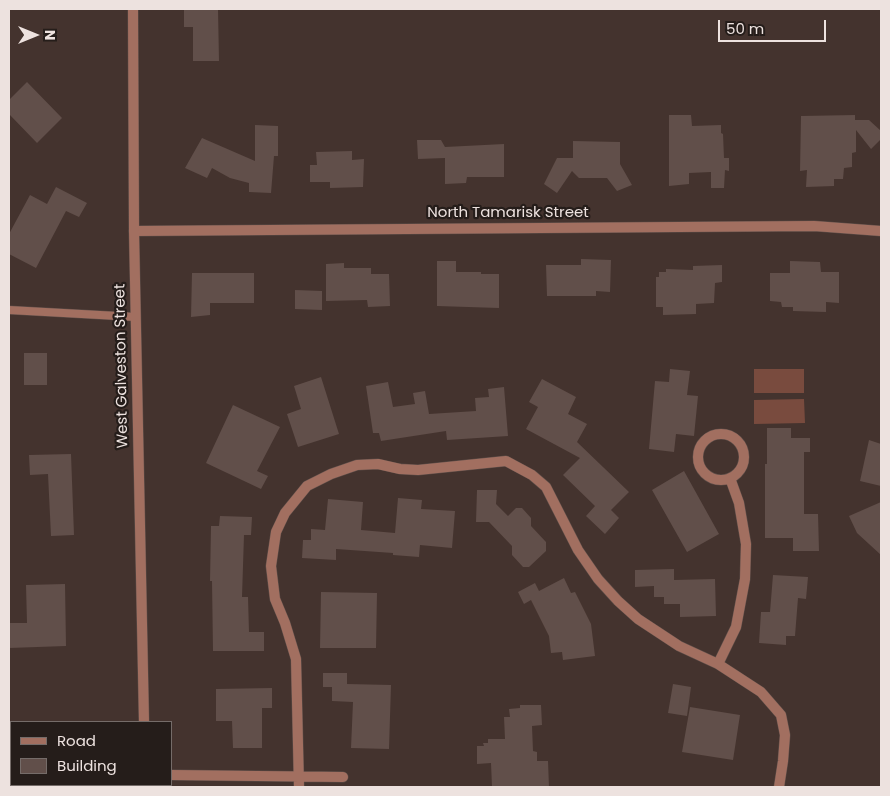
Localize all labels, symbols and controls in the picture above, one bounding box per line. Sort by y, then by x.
north arrow [10,10,60,60]
scale bar [720,10,828,42]
text: 50 m [726,18,764,39]
text: N [40,30,60,40]
street label: North Tamarisk Street [427,204,589,222]
street label: West Galveston Street [112,283,132,449]
legend [10,721,172,786]
text: Road [57,730,96,751]
text: Building [57,755,117,776]

